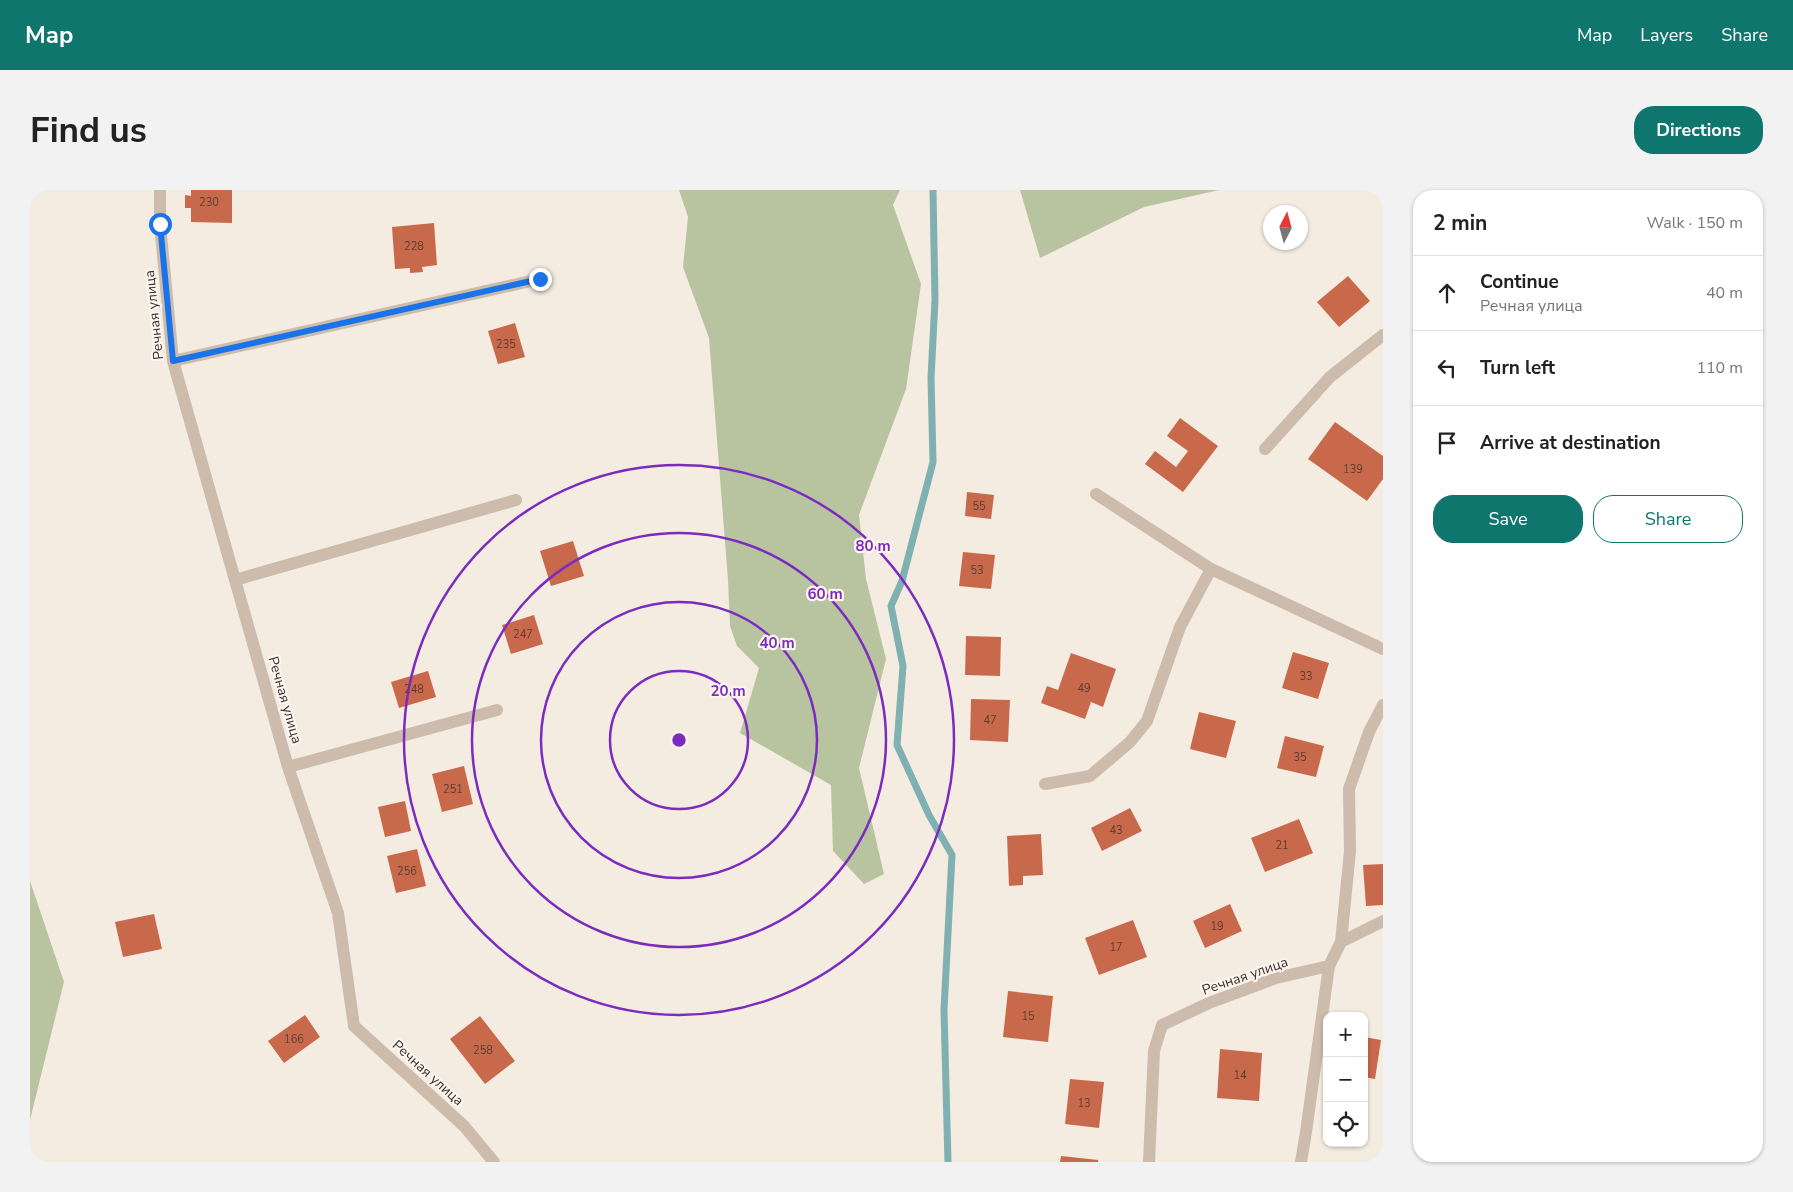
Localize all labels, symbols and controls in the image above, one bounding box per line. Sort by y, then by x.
text: Map [25,19,73,51]
text: Map [1577,23,1612,47]
text: Layers [1640,23,1693,47]
text: Share [1721,23,1768,47]
button: Directions [1634,106,1763,154]
text: Find us [30,107,147,154]
house number: 230 [199,195,219,210]
north arrow [1263,205,1308,250]
text: 2 min [1433,209,1487,237]
text: Walk · 150 m [1647,212,1743,234]
route start [149,213,172,236]
house number: 228 [404,239,424,254]
route end [529,268,552,291]
street label: Речная улица [140,269,168,361]
text: Continue [1480,269,1559,295]
icon: ahead [1433,279,1461,307]
text: 40 m [1706,282,1743,304]
text: Речная улица [1480,295,1583,317]
house number: 235 [496,337,516,352]
icon: left [1433,354,1461,382]
text: Turn left [1480,355,1555,381]
text: 110 m [1696,357,1743,379]
icon: arrive [1433,429,1461,457]
text: Arrive at destination [1480,430,1661,456]
house number: 139 [1343,462,1363,477]
button: Save [1433,495,1583,543]
button: Share [1593,495,1743,543]
house number: 55 [972,499,986,514]
text: 80 m [855,536,891,556]
house number: 53 [970,563,984,578]
text: 60 m [807,584,843,604]
house number: 247 [513,627,533,642]
text: 40 m [759,633,795,653]
street label: Речная улица [263,654,307,746]
house number: 33 [1299,669,1313,684]
text: 20 m [710,681,746,701]
house number: 49 [1077,681,1091,696]
house number: 248 [404,682,424,697]
house number: 47 [983,713,997,728]
centre of rings [670,731,688,749]
house number: 35 [1293,750,1307,765]
house number: 251 [443,782,463,797]
house number: 43 [1109,823,1123,838]
house number: 21 [1275,838,1289,853]
house number: 256 [397,864,417,879]
house number: 19 [1210,919,1224,934]
house number: 17 [1109,940,1123,955]
street label: Речная улица [1199,952,1291,1000]
house number: 15 [1021,1009,1035,1024]
map controls [1323,1012,1368,1147]
button: + [1323,1012,1368,1057]
house number: 166 [284,1032,304,1047]
street label: Речная улица [388,1036,468,1110]
house number: 258 [473,1043,493,1058]
button: − [1323,1057,1368,1102]
house number: 14 [1233,1068,1247,1083]
house number: 13 [1077,1096,1091,1111]
button: locate [1323,1102,1368,1147]

